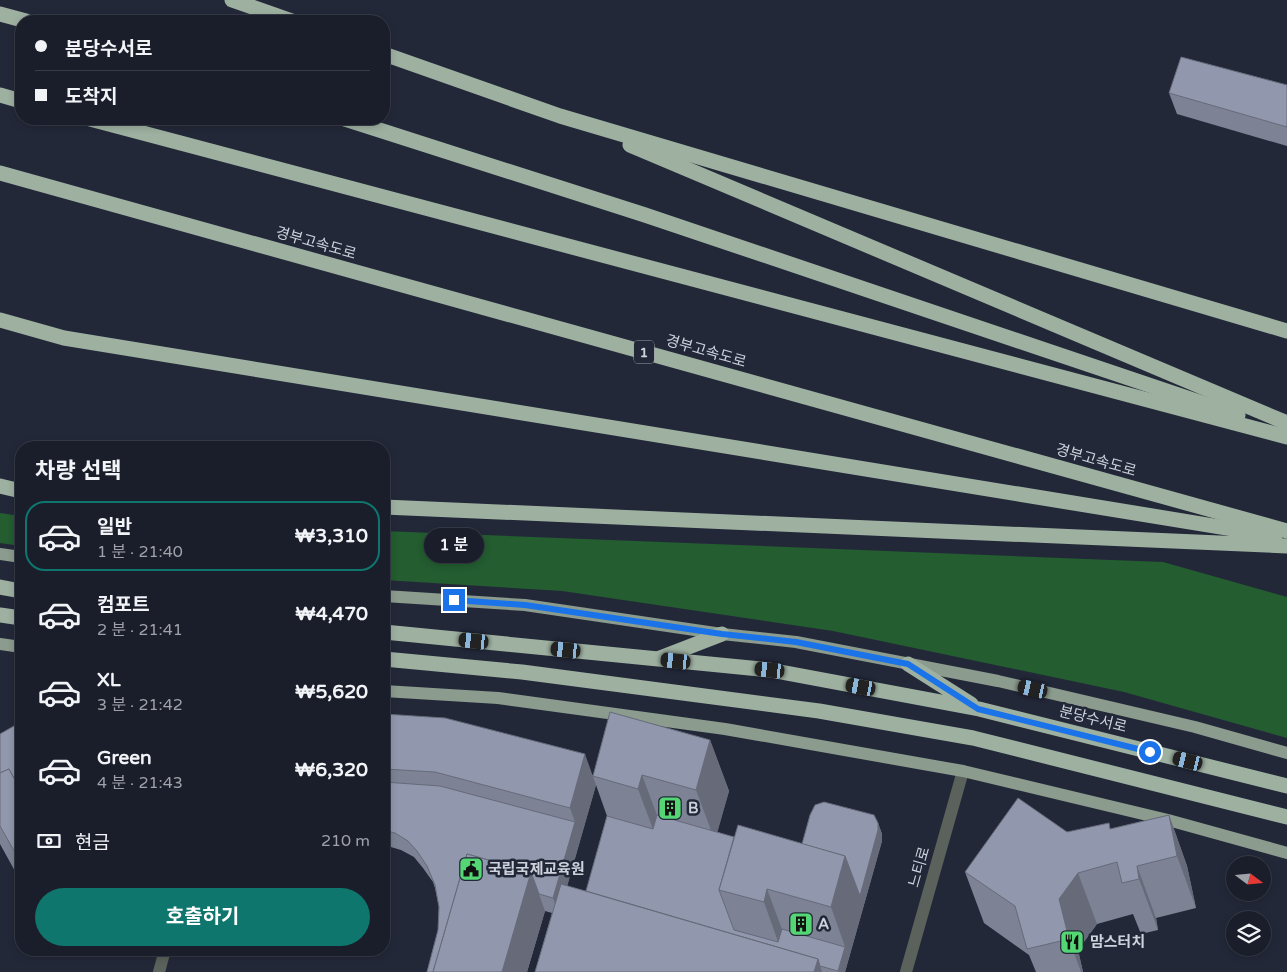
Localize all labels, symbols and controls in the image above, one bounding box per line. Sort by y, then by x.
text: 분당수서로 [65,38,152,60]
text: 도착지 [65,86,117,108]
street label: 경부고속도로 [274,223,358,263]
street label: 경부고속도로 [664,331,748,371]
road number: 1 [634,341,654,364]
street label: 경부고속도로 [1054,440,1138,480]
text: 차량 선택 [35,458,122,484]
icon: car [37,514,82,559]
text: 일반 [97,516,132,538]
text: ₩3,310 [295,525,368,547]
callout: 1 분 [424,528,484,562]
text: 1 분 [440,535,468,555]
text: 1 분 · 21:40 [97,542,183,562]
route end [443,589,465,611]
icon: car [37,592,82,637]
text: 컴포트 [97,594,149,616]
text: ₩4,470 [295,603,368,625]
text: 2 분 · 21:41 [97,620,183,640]
car [458,632,489,650]
car [550,641,581,659]
car [660,652,691,670]
car [754,661,785,679]
text: XL [97,669,121,691]
icon: car [37,670,82,715]
car [844,677,877,697]
car [1016,678,1049,700]
text: ₩5,620 [295,681,368,703]
text: 3 분 · 21:42 [97,695,183,715]
street label: 분당수서로 [1057,702,1129,736]
route start [1139,741,1161,763]
text: Green [97,747,151,769]
icon: car [37,748,82,793]
car [1171,750,1204,772]
text: ₩6,320 [295,759,368,781]
text: 4 분 · 21:43 [97,773,183,793]
building icon: B [657,795,683,821]
place label: B [688,799,698,817]
icon: cash [35,827,63,855]
text: 210 m [321,831,370,851]
text: 현금 [75,832,110,854]
street label: 느티로 [905,845,933,889]
public building icon: 국립국제교육원 [458,856,484,882]
north arrow [1226,856,1271,901]
map controls [1226,856,1271,956]
place label: 국립국제교육원 [488,860,585,878]
button: 호출하기 [35,888,370,946]
building icon: A [788,911,814,937]
button: layers [1226,911,1271,956]
place label: A [818,915,829,933]
restaurant icon: 맘스터치 [1059,929,1085,955]
place label: 맘스터치 [1090,933,1145,951]

